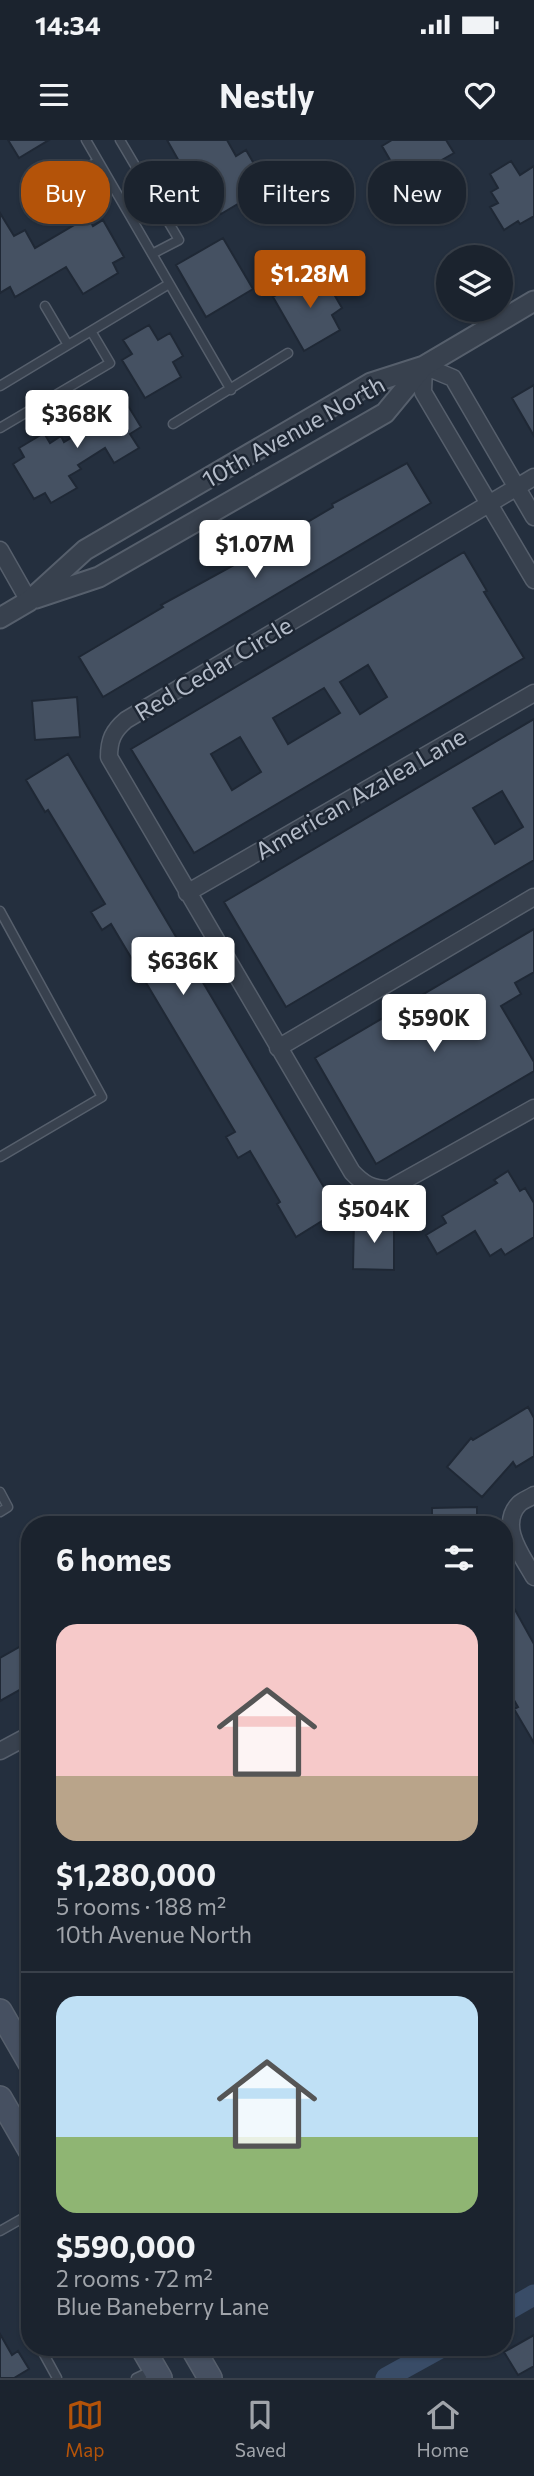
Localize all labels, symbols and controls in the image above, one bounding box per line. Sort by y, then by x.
text: 14:34 [35,9,101,40]
text: Nestly [219,75,315,115]
icon: menu [35,76,73,114]
icon: heart [461,76,499,114]
chip: Buy [21,161,110,224]
chip: Rent [124,161,224,224]
chip: Filters [238,161,354,224]
chip: New [368,161,466,224]
map controls [436,245,513,322]
button: layers [436,245,513,322]
pin: $1.28M [253,250,367,310]
text: $1.28M [270,259,350,287]
street label: 10th Avenue North [197,369,389,493]
pin: $368K [28,390,126,450]
text: $368K [41,399,113,427]
pin: $1.07M [198,520,312,580]
text: $1.07M [215,529,295,557]
street label: Red Cedar Circle [129,610,297,726]
street label: American Azalea Lane [250,721,470,865]
pin: $636K [134,938,232,997]
text: $636K [148,946,218,974]
pin: $590K [385,995,483,1054]
text: $590K [398,1003,470,1031]
pin: $504K [325,1186,423,1245]
text: $504K [338,1194,410,1222]
icon: filters [440,1539,478,1577]
text: 6 homes [56,1540,171,1577]
icon: home [204,1669,330,1795]
text: $1,280,000 [56,1855,216,1892]
text: 5 rooms · 188 m² [56,1892,226,1920]
text: 10th Avenue North [56,1920,252,1948]
icon: home [204,2041,330,2167]
text: $590,000 [56,2227,196,2264]
text: 2 rooms · 72 m² [56,2264,213,2292]
text: Blue Baneberry Lane [56,2292,269,2320]
tab: Map [65,2396,104,2461]
tab: Saved [235,2396,286,2461]
tab: Home [417,2396,469,2461]

